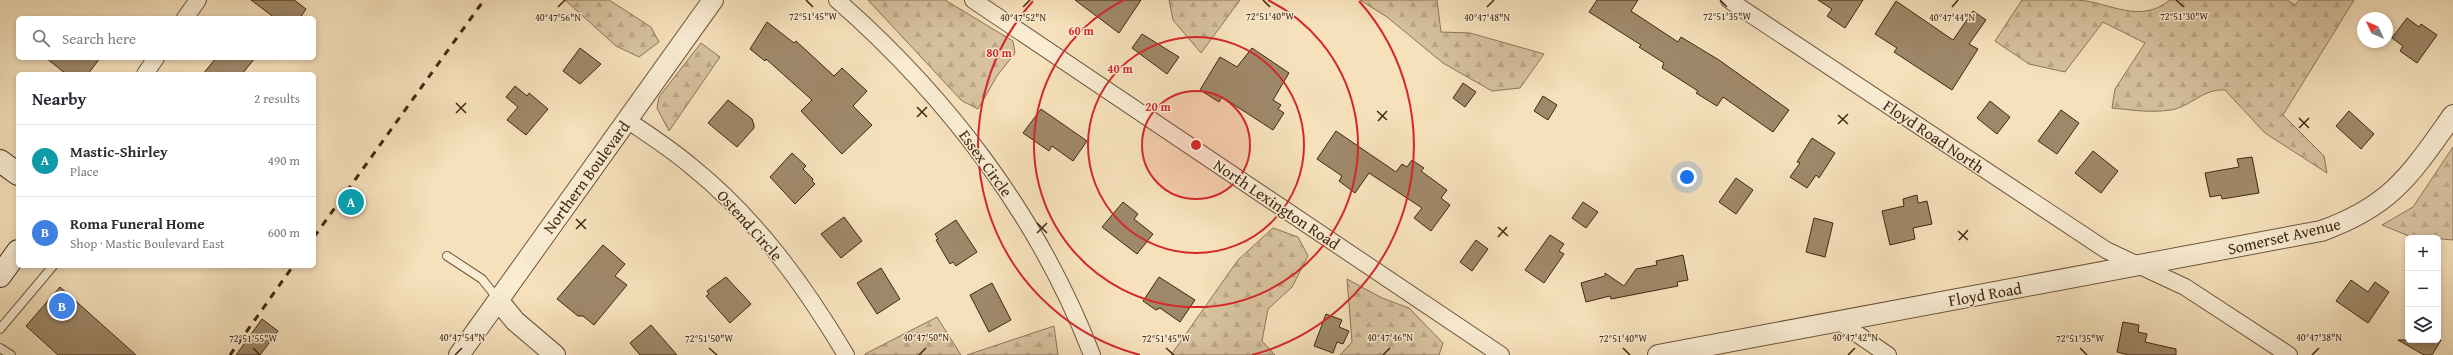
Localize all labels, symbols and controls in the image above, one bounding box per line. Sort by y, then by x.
text: 72°51'45"W [789,9,837,24]
text: 72°51'40"W [1246,9,1294,24]
text: 72°51'35"W [1703,9,1751,24]
text: 72°51'30"W [2160,9,2208,24]
text: 40°47'56"N [535,10,581,25]
text: 40°47'52"N [1000,10,1046,25]
text: 40°47'48"N [1464,10,1510,25]
text: 40°47'44"N [1929,10,1975,25]
north arrow [2357,12,2393,48]
search box [16,16,316,60]
text: 60 m [1068,22,1094,39]
icon: search [30,27,52,49]
text: Search here [62,28,136,49]
text: 80 m [986,44,1012,61]
text: 40 m [1107,60,1133,77]
text: Nearby [32,86,86,111]
text: 2 results [254,89,300,108]
street label: Floyd Road North [1879,93,1989,179]
text: 20 m [1145,98,1171,115]
street label: Northern Boulevard [537,115,636,238]
street label: Essex Circle [953,124,1019,202]
centre of rings [1189,138,1203,152]
text: Mastic-Shirley [70,141,168,162]
text: A [41,151,49,170]
text: 490 m [268,151,300,170]
street label: North Lexington Road [1209,153,1345,256]
text: Place [70,162,99,181]
your location [1677,167,1697,187]
street label: Ostend Circle [711,184,789,266]
pin: A [338,187,364,217]
street label: Somerset Avenue [2225,211,2343,261]
text: Roma Funeral Home [70,213,205,234]
text: B [41,223,49,242]
text: 600 m [268,223,300,242]
text: Shop · Mastic Boulevard East [70,234,225,253]
map controls [2405,235,2441,343]
button: + [2405,235,2441,271]
button: − [2405,271,2441,307]
street label: Floyd Road [1946,276,2024,312]
pin: B [49,291,75,321]
button: layers [2405,307,2441,343]
text: 40°47'54"N [439,330,485,345]
text: 40°47'50"N [903,330,949,345]
text: 40°47'46"N [1367,330,1413,345]
text: 40°47'42"N [1832,330,1878,345]
text: 40°47'38"N [2296,330,2342,345]
text: 72°51'55"W [229,331,277,346]
text: 72°51'50"W [685,331,733,346]
text: 72°51'45"W [1142,331,1190,346]
text: 72°51'40"W [1599,331,1647,346]
text: 72°51'35"W [2056,331,2104,346]

